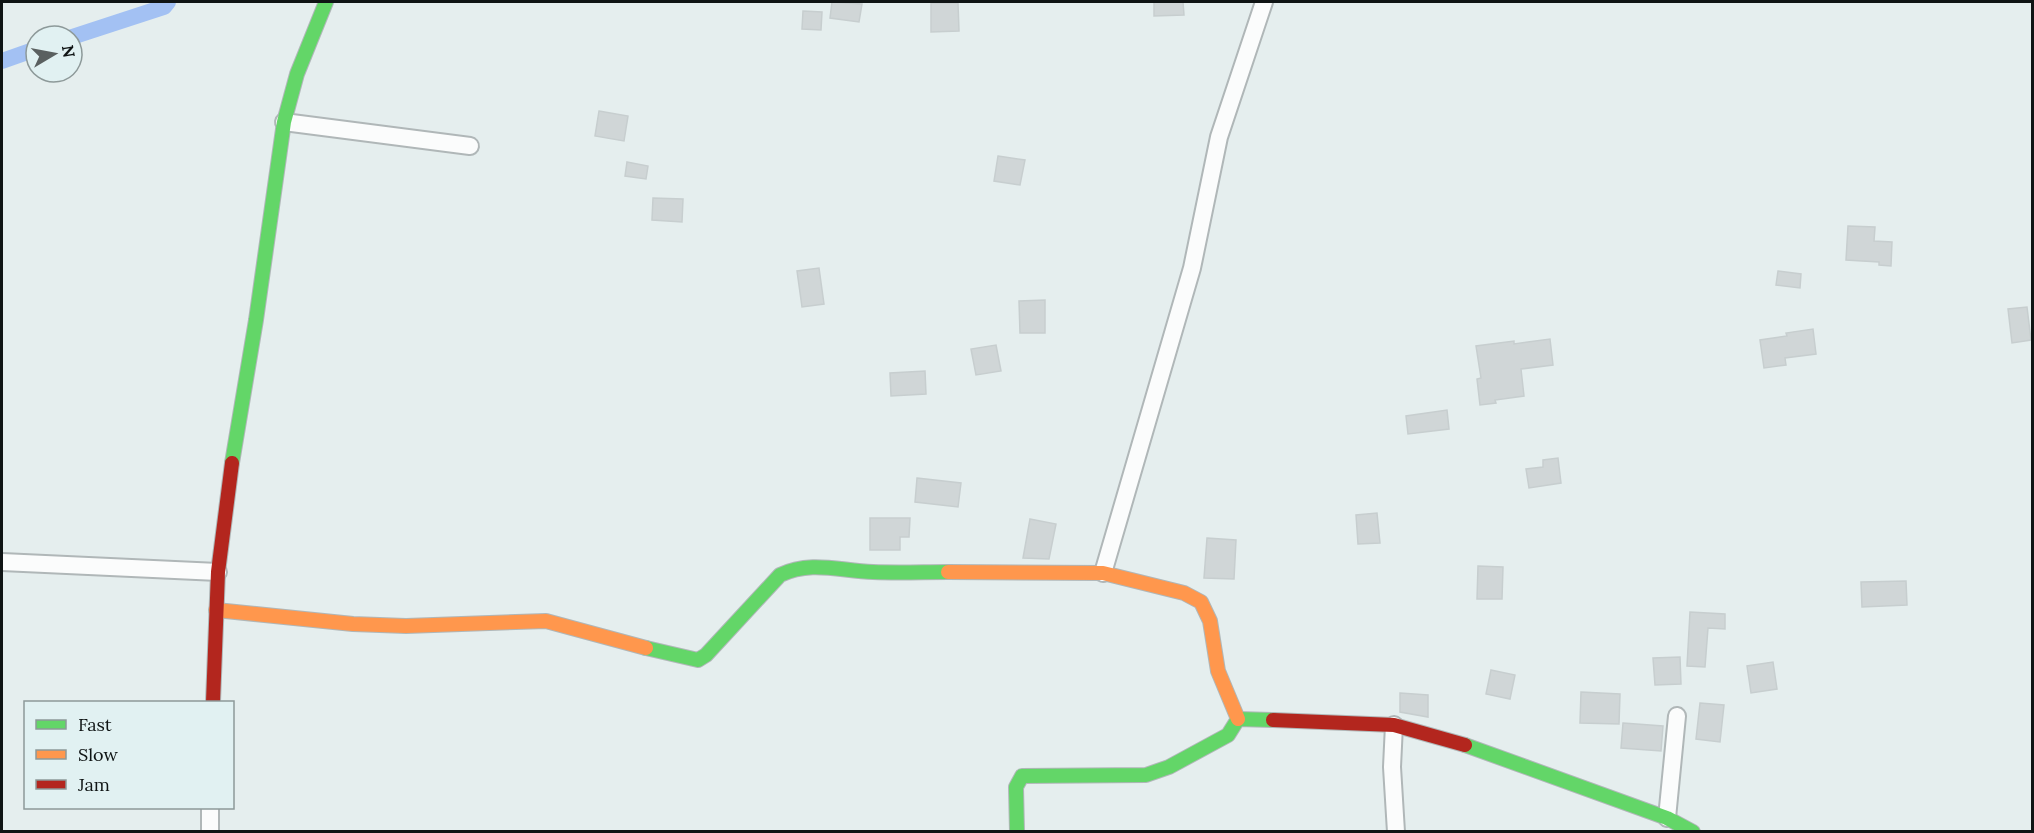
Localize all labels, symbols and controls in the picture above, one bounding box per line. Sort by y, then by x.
north arrow [24,24,84,84]
text: N [58,44,80,59]
legend [24,701,234,809]
text: Fast [78,713,112,736]
text: Slow [78,743,118,766]
text: Jam [77,773,110,796]

